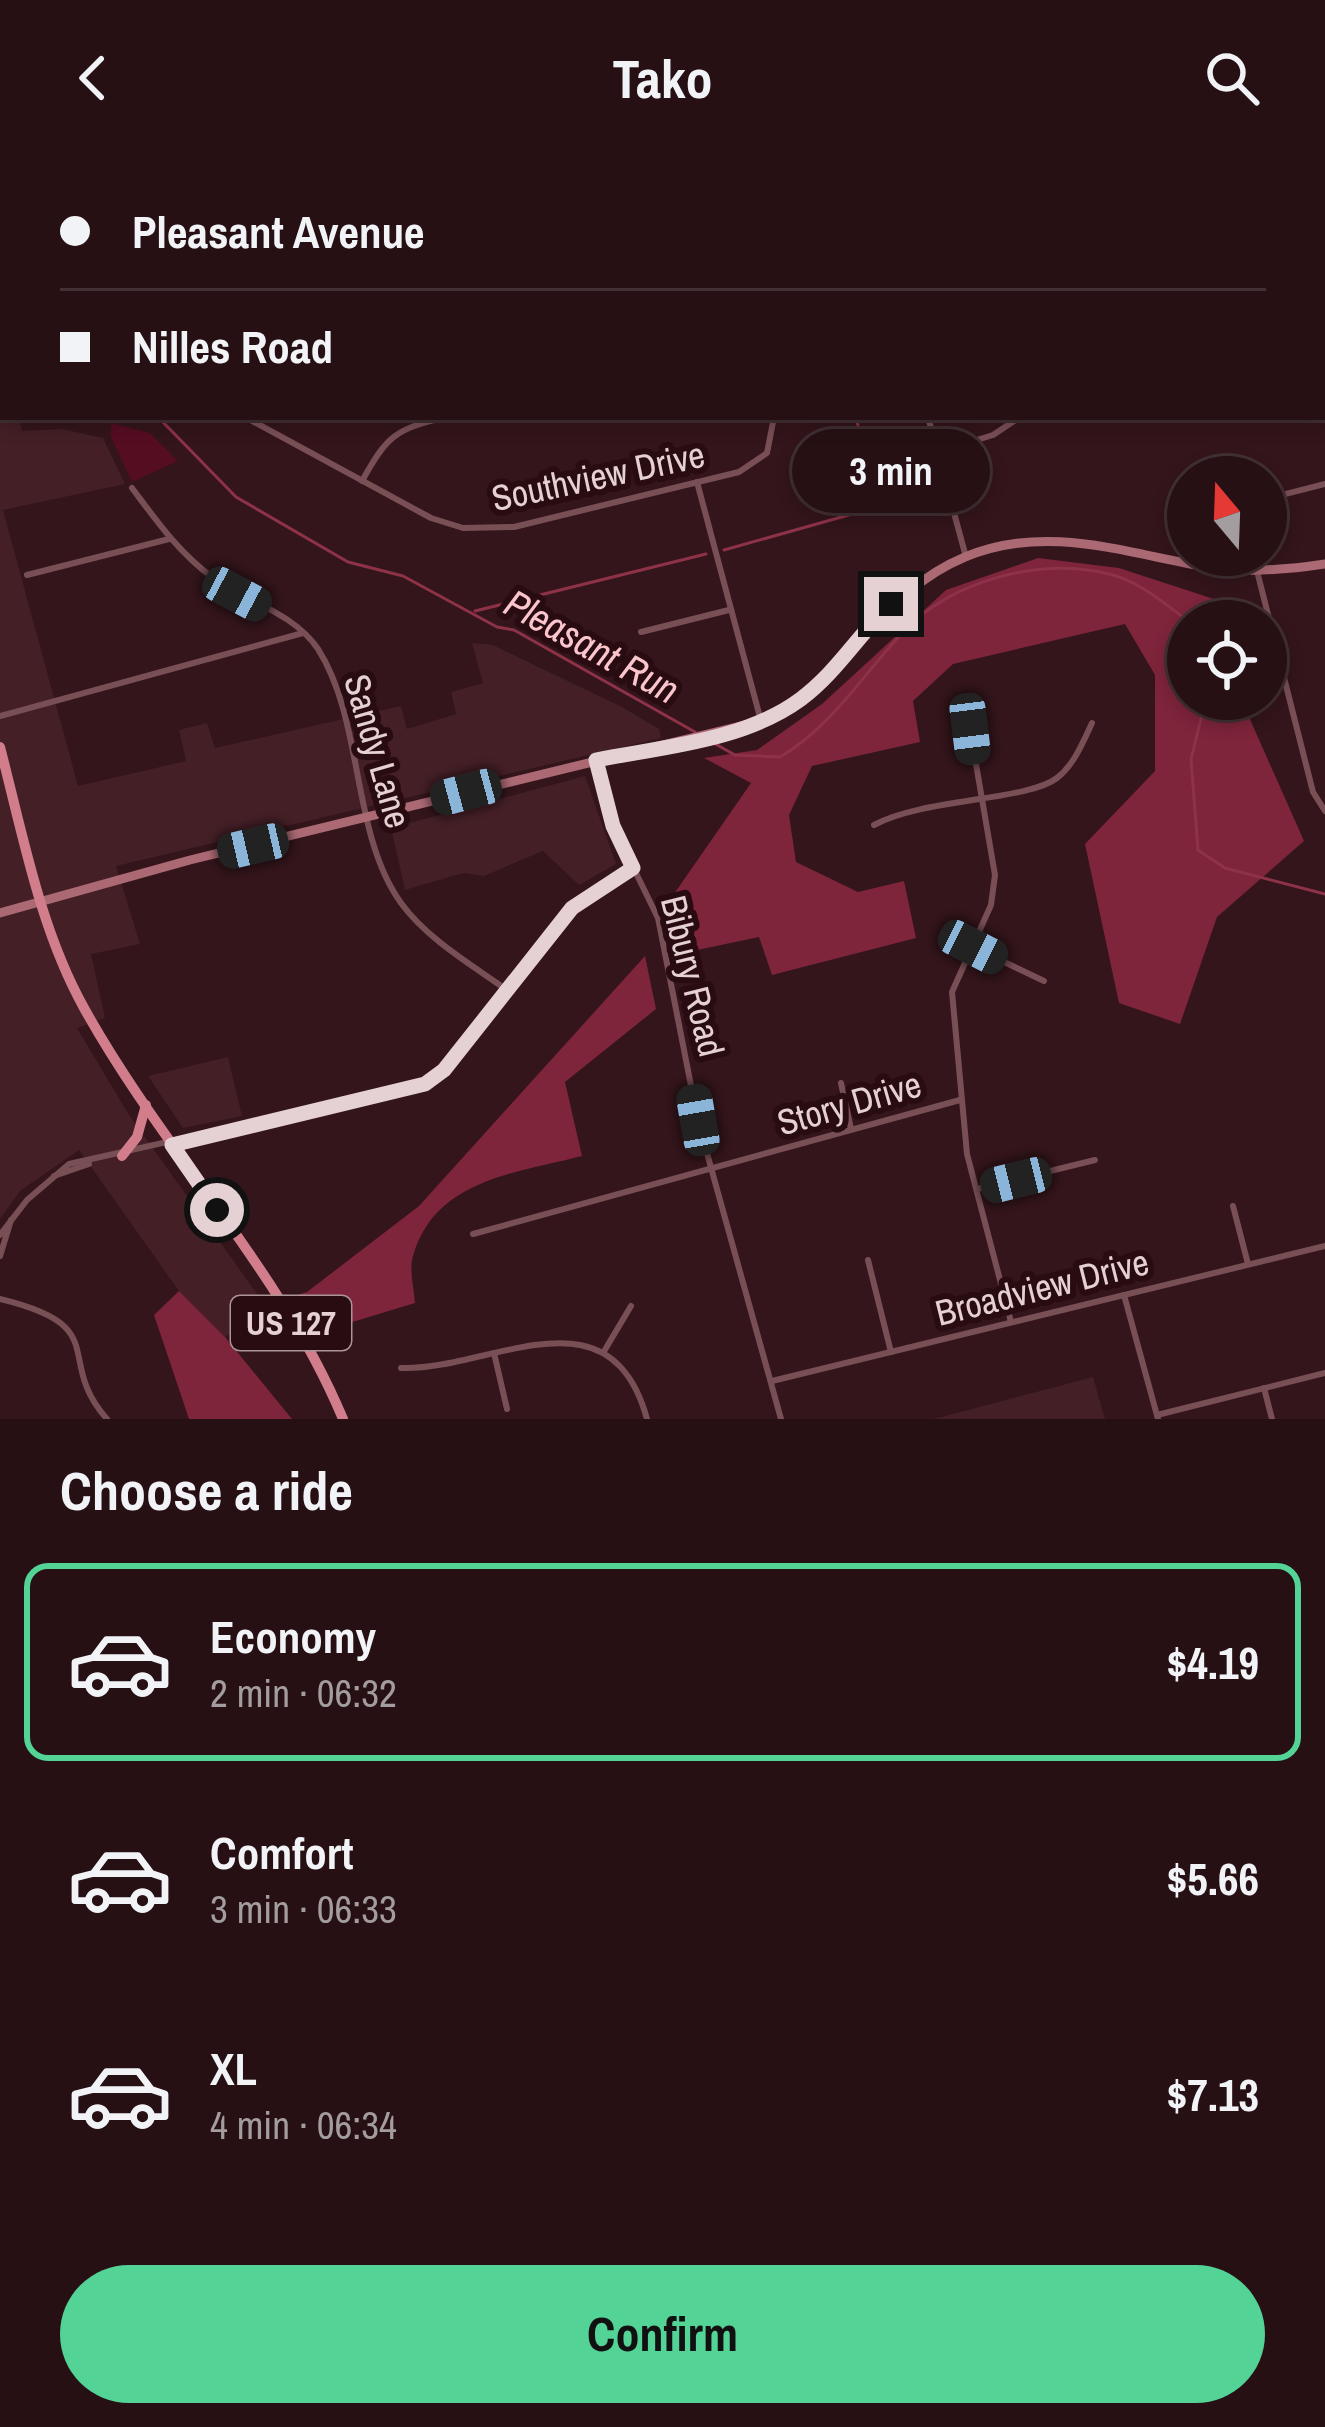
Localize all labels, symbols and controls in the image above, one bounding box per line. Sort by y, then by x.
text: Tako [612,42,713,115]
icon: back [60,45,126,111]
icon: search [1199,45,1265,111]
text: Pleasant Avenue [132,201,425,262]
text: Nilles Road [132,316,333,377]
street label: Southview Drive [487,430,709,522]
callout: 3 min [792,430,990,514]
text: 3 min [849,445,933,497]
north arrow [1167,456,1287,576]
map controls [1167,456,1287,720]
car [197,561,277,627]
water label: Pleasant Run [495,577,689,715]
route end [864,577,918,631]
button: locate [1167,600,1287,720]
street label: Sandy Lane [333,669,423,833]
car [948,691,992,767]
car [427,765,505,819]
car [214,820,292,872]
street label: Bibury Road [650,891,736,1061]
car [933,915,1013,979]
street label: Story Drive [771,1060,927,1146]
car [674,1081,722,1159]
car [977,1154,1055,1206]
route start [190,1183,244,1237]
street label: Broadview Drive [930,1237,1154,1337]
road number: US 127 [231,1296,351,1350]
text: Choose a ride [60,1454,353,1527]
text: Economy [210,1606,376,1667]
icon: car [66,1608,174,1716]
text: $4.19 [1167,1632,1259,1693]
text: 2 min · 06:32 [210,1667,397,1719]
text: Comfort [210,1822,353,1883]
icon: car [66,1824,174,1932]
text: $5.66 [1167,1848,1259,1909]
text: 3 min · 06:33 [210,1883,397,1935]
text: XL [210,2038,257,2099]
icon: car [66,2040,174,2148]
text: $7.13 [1167,2064,1259,2125]
text: 4 min · 06:34 [210,2099,397,2151]
button: Confirm [60,2265,1265,2403]

